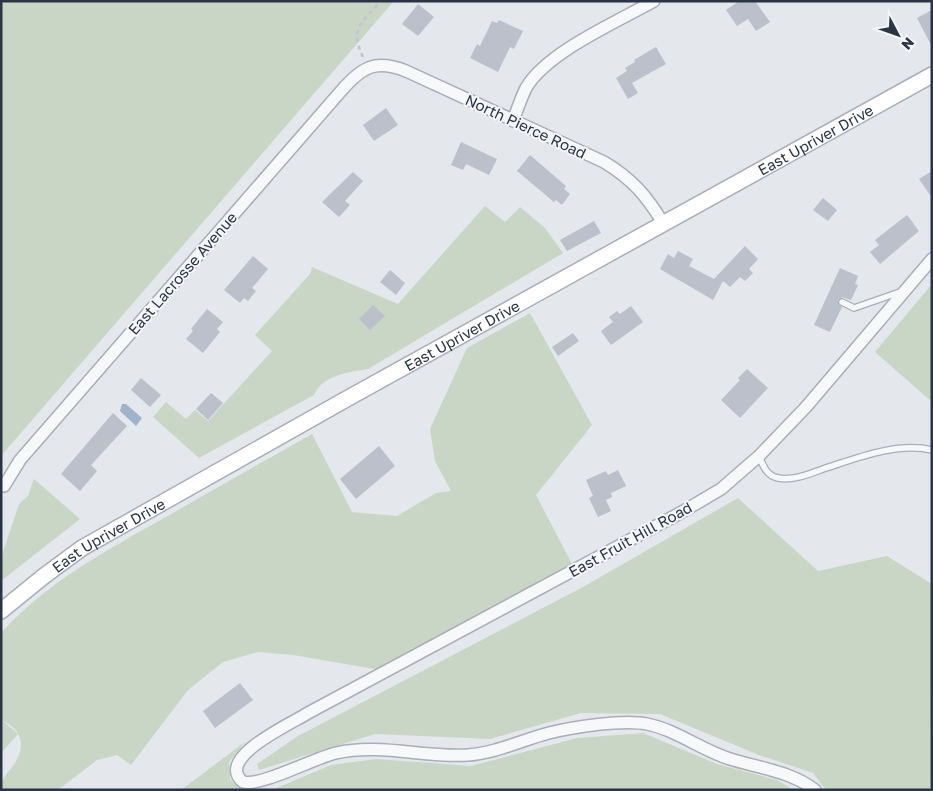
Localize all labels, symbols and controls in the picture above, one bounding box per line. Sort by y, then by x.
north arrow [873,10,923,60]
text: N [898,34,918,53]
street label: North Pierce Road [463,90,589,162]
street label: East Upriver Drive [754,100,876,179]
street label: East Lacrosse Avenue [124,208,240,338]
street label: East Upriver Drive [401,296,523,374]
street label: East Upriver Drive [48,494,168,576]
street label: East Fruit Hill Road [565,498,695,580]

